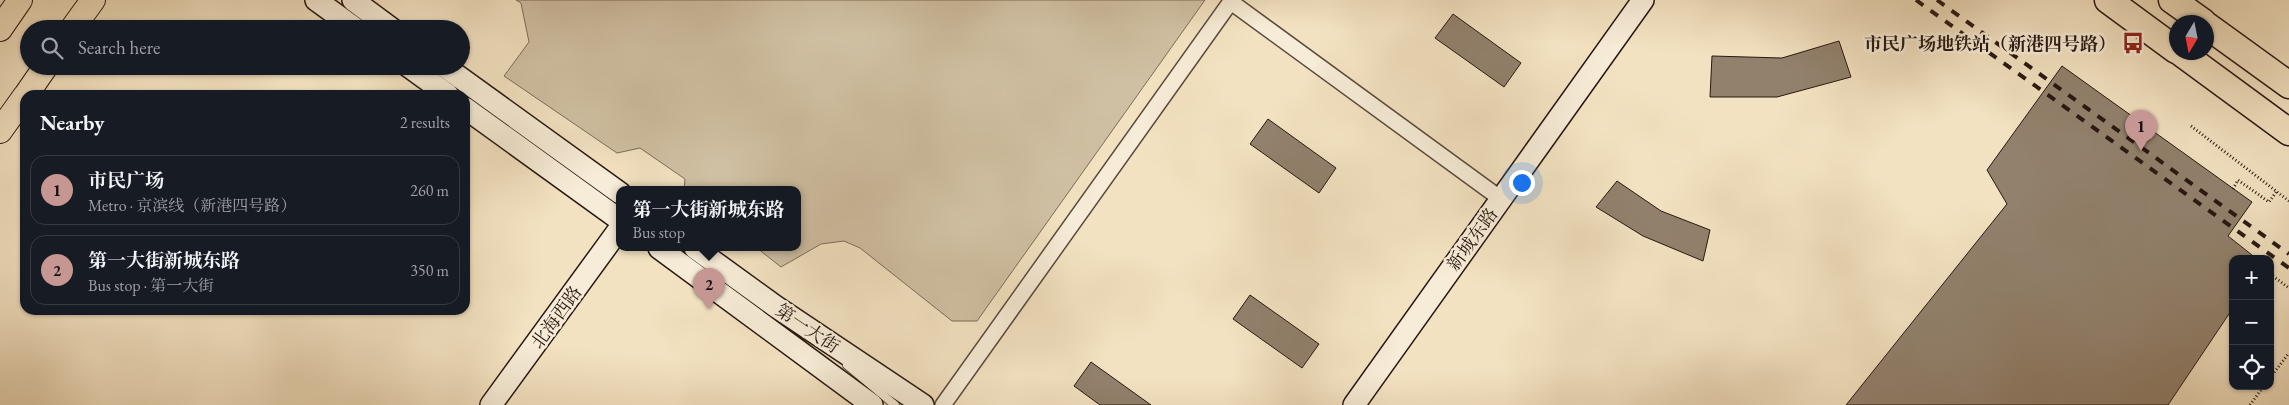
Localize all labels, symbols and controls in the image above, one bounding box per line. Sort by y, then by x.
north arrow [2169,15,2214,60]
search box [20,20,470,75]
bus stop icon: 市民广场地铁站（新港四号路） [2120,30,2146,56]
place label: 市民广场地铁站（新港四号路） [1864,32,2116,55]
icon: search [38,34,66,62]
text: Search here [78,35,160,60]
text: Nearby [40,109,104,136]
pin: 1 [2125,110,2157,151]
text: 2 results [400,112,450,133]
text: 市民广场 [88,168,164,193]
your location [1509,170,1535,196]
text: 1 [53,180,61,201]
text: 260 m [410,180,449,201]
popup [616,186,801,251]
text: Metro · 京滨线（新港四号路） [88,195,296,216]
text: 第一大街新城东路 [632,197,785,222]
street label: 新城东路 [1442,203,1502,275]
text: Bus stop [632,222,685,243]
text: 第一大街新城东路 [88,248,240,273]
map controls [2229,255,2274,390]
button: + [2229,255,2274,300]
text: 2 [53,260,61,281]
text: 350 m [410,260,449,281]
pin: 2 [693,268,725,309]
text: Bus stop · 第一大街 [88,275,214,296]
street label: 北海西路 [526,281,586,353]
street label: 第一大街 [772,298,844,358]
button: − [2229,300,2274,345]
button: locate [2229,345,2274,390]

